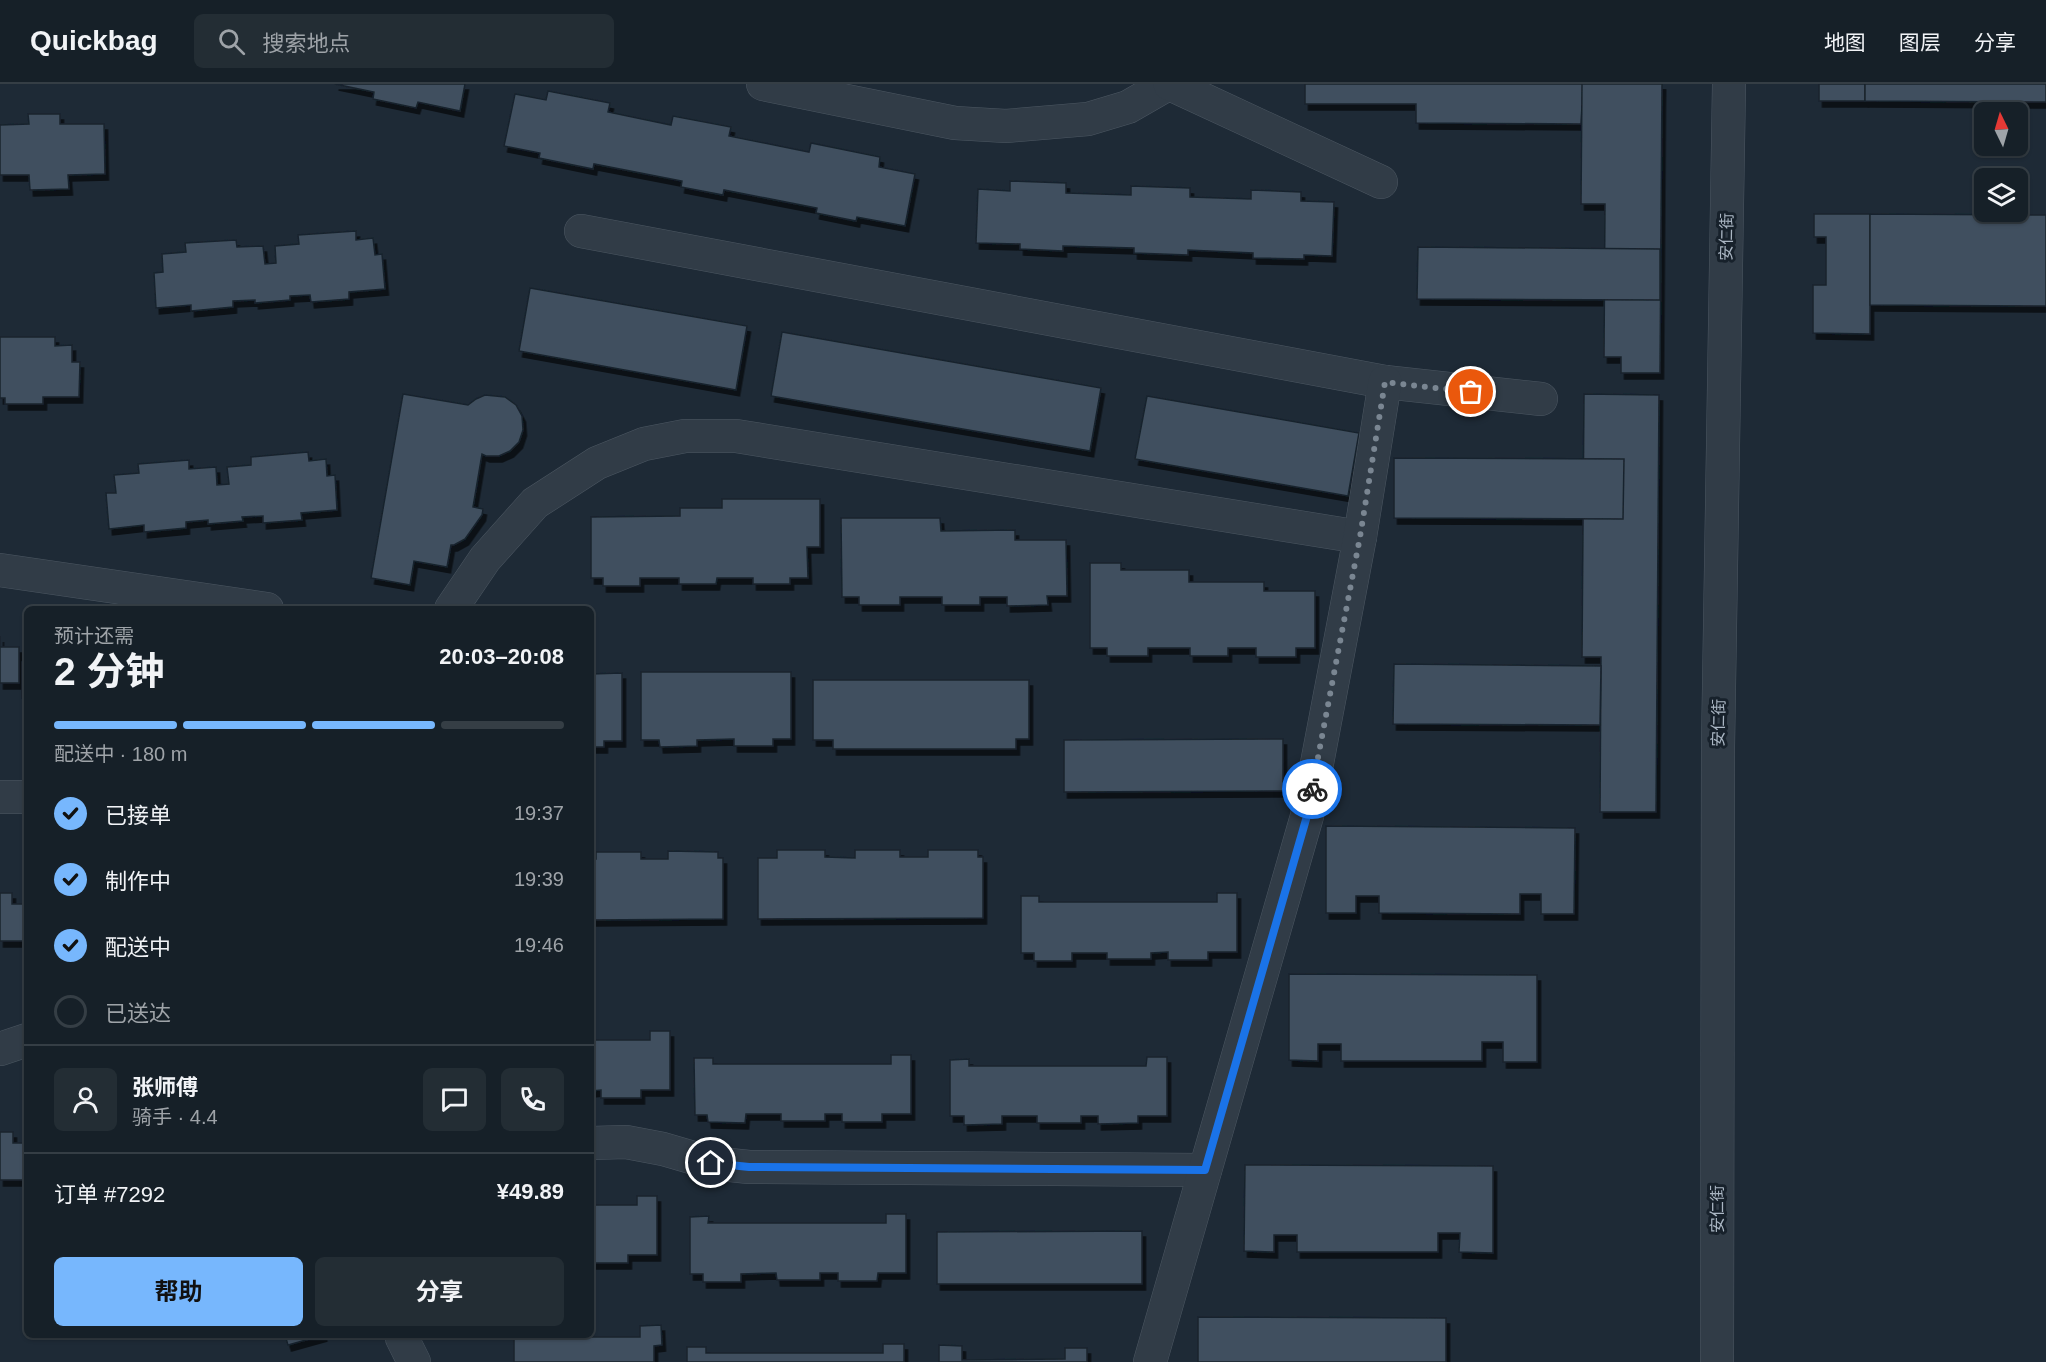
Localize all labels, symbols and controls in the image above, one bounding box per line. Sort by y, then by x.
search box [194,14,614,68]
text: Quickbag [30,25,158,56]
icon: search [215,25,248,58]
text: 搜索地点 [263,31,351,56]
text: 地图 [1824,31,1866,54]
text: 图层 [1899,31,1941,54]
text: 分享 [1974,31,2016,54]
north arrow [1974,102,2028,156]
map controls [1974,102,2028,222]
button: layers [1974,168,2028,222]
street label: 安仁街 [1718,213,1735,261]
pin [1445,366,1496,417]
icon: bag [1454,375,1487,408]
text: 预计还需 [54,625,134,647]
text: 20:03–20:08 [439,644,564,669]
text: 2 分钟 [54,650,165,693]
street label: 安仁街 [1710,699,1727,747]
text: 配送中 · 180 m [54,743,187,765]
courier [1282,759,1342,819]
icon: bike [1296,773,1329,806]
icon: check [54,797,87,830]
text: 19:37 [514,802,564,824]
text: 已接单 [105,803,171,828]
icon: check [54,863,87,896]
text: 19:39 [514,868,564,890]
text: 制作中 [105,869,171,894]
icon: check [54,929,87,962]
text: 19:46 [514,934,564,956]
text: 配送中 [105,935,171,960]
text: 已送达 [105,1001,171,1026]
button: person [54,1068,117,1131]
button: chat [423,1068,486,1131]
button: phone [501,1068,564,1131]
text: 张师傅 [132,1075,198,1100]
text: 骑手 · 4.4 [132,1106,218,1128]
pin [685,1137,736,1188]
icon: home [694,1146,727,1179]
text: ¥49.89 [497,1179,564,1204]
text: 订单 #7292 [54,1182,165,1207]
street label: 安仁街 [1709,1185,1726,1233]
button: 帮助 [54,1257,303,1326]
button: 分享 [315,1257,564,1326]

